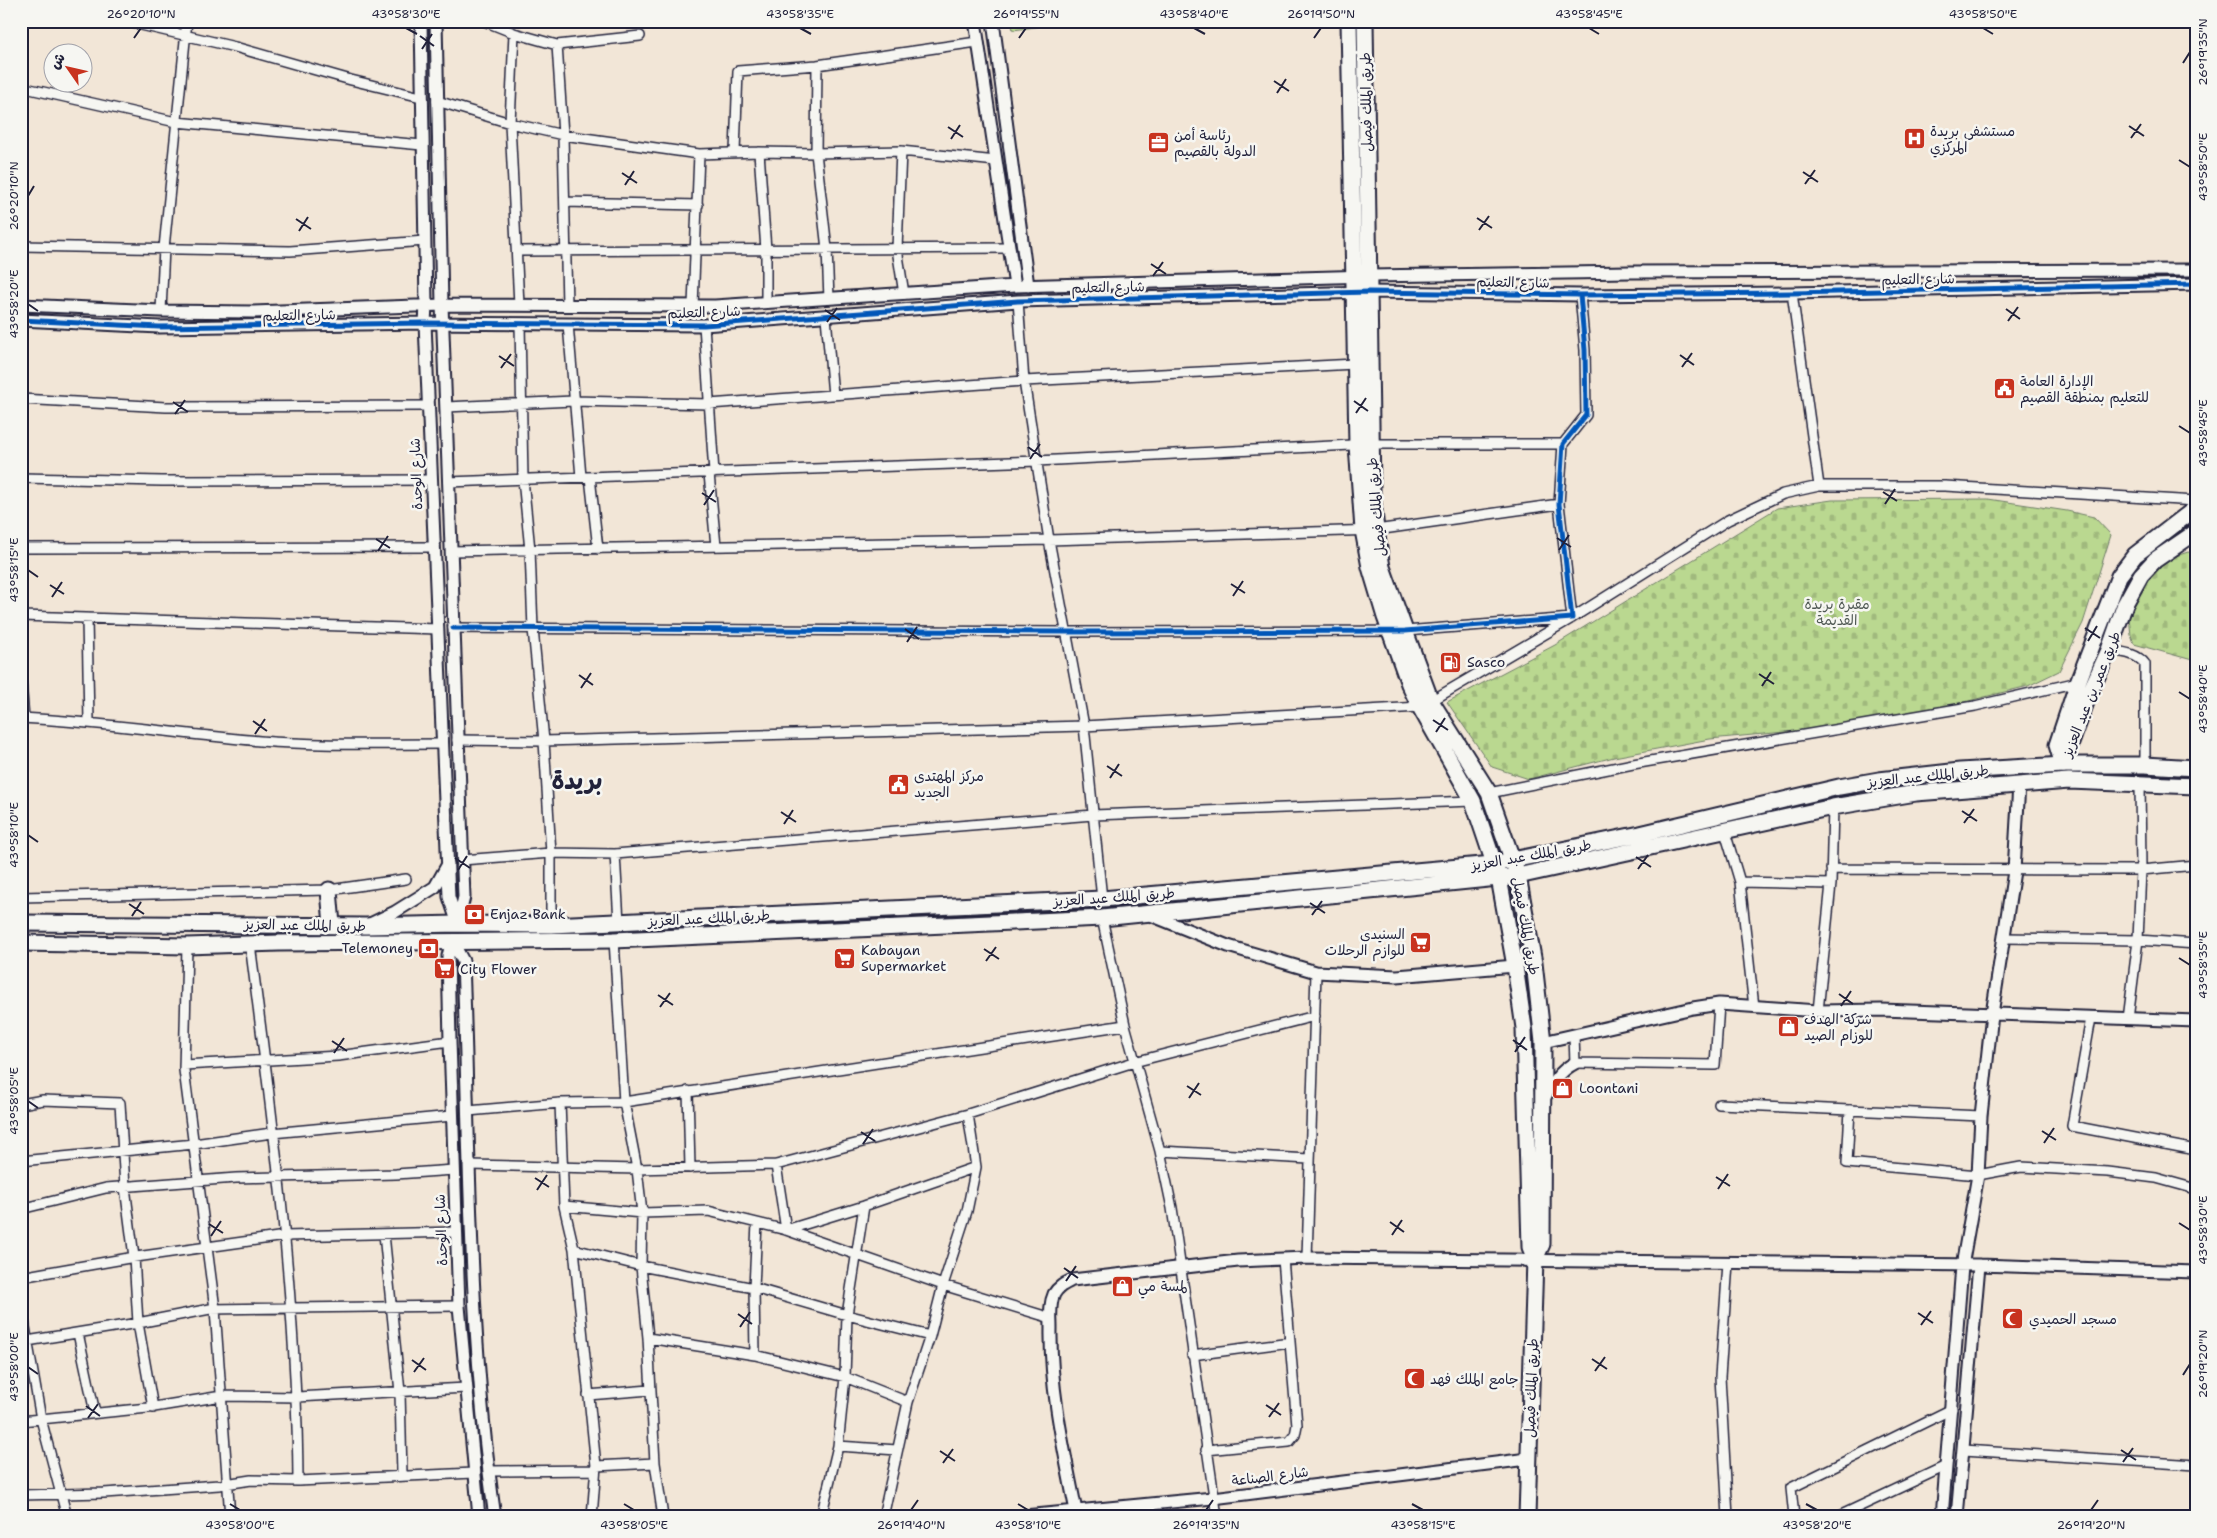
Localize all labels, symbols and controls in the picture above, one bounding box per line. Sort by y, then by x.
text: 26°20'10"N [106,6,176,22]
text: 43°58'30"E [371,6,441,22]
text: 43°58'35"E [766,6,834,22]
text: 26°19'55"N [993,6,1059,22]
text: 43°58'40"E [1159,6,1229,22]
text: 26°19'50"N [1287,6,1355,22]
text: 43°58'45"E [1555,6,1623,22]
text: 43°58'50"E [1949,6,2017,22]
text: 26°19'35"N [2195,18,2211,86]
north arrow [42,42,92,92]
text: ش [45,49,69,72]
street label: طريق الملك فيصل [1356,52,1376,152]
place label: مستشفى بريدة المركزي [1930,122,2015,158]
place label: رئاسة أمن الدولة بالقصيم [1174,126,1256,162]
hospital icon: مستشفى بريدة المركزي [1902,127,1926,151]
office icon: رئاسة أمن الدولة بالقصيم [1146,131,1170,155]
text: 43°58'50"E [2195,133,2211,201]
text: 26°20'10"N [6,161,22,231]
text: 43°58'20"E [6,269,22,339]
street label: شارع التعليم [1881,269,1955,291]
street label: شارع التعليم [1476,272,1550,294]
street label: شارع التعليم [1071,277,1145,299]
street label: شارع التعليم [667,302,741,324]
street label: شارع التعليم [262,305,336,327]
place label: الإدارة العامة للتعليم بمنطقة القصيم [2020,372,2149,408]
public building icon: الإدارة العامة للتعليم بمنطقة القصيم [1992,377,2016,401]
text: 43°58'45"E [2195,399,2211,467]
street label: شارع الوحدة [406,438,427,510]
street label: طريق الملك فيصل [1363,457,1389,557]
text: 43°58'15"E [6,538,22,602]
park label: مقبرة بريدة القديمة [1804,595,1870,629]
street label: طريق عمر بن عبد العزيز [2057,628,2124,761]
fuel station icon: Sasco [1439,650,1463,674]
place label: Sasco [1467,653,1505,671]
text: 43°58'40"E [2195,664,2211,734]
street label: طريق الملك عبد العزيز [1865,761,1990,791]
district label: بريدة [551,765,603,797]
place label: مركز المهتدى الجديد [914,767,984,801]
public building icon: مركز المهتدى الجديد [886,772,910,796]
text: 43°58'10"E [6,802,22,868]
street label: طريق الملك عبد العزيز [1468,836,1593,875]
street label: طريق الملك فيصل [1508,875,1544,977]
street label: طريق الملك عبد العزيز [1051,884,1176,910]
bank icon: Enjaz Bank [462,902,486,926]
place label: Enjaz Bank [490,905,566,923]
street label: طريق الملك عبد العزيز [647,906,770,930]
street label: طريق الملك عبد العزيز [243,915,366,935]
place label: السنيدي للوازم الرحلات [1325,925,1405,962]
supermarket icon: السنيدي للوازم الرحلات [1409,930,1433,954]
text: 43°58'35"E [2195,931,2211,999]
bank icon: Telemoney [417,936,441,960]
place label: Telemoney [342,939,413,957]
place label: Kabayan Supermarket [861,941,946,975]
supermarket icon: Kabayan Supermarket [833,946,857,970]
supermarket icon: City Flower [432,957,456,981]
place label: City Flower [460,960,538,978]
place label: شركة الهدف للوزام الصيد [1804,1010,1873,1046]
shop icon: شركة الهدف للوزام الصيد [1776,1015,1800,1039]
text: 43°58'05"E [6,1067,22,1135]
shop icon: Loontani [1551,1076,1575,1100]
place label: Loontani [1579,1079,1639,1097]
street label: شارع الوحدة [431,1194,452,1266]
text: 43°58'30"E [2195,1195,2211,1265]
shop icon: لمسة مي [1110,1274,1134,1298]
place label: لمسة مي [1138,1277,1188,1299]
mosque icon: مسجد الحميدي [2001,1307,2025,1331]
place label: مسجد الحميدي [2029,1310,2117,1330]
text: 26°19'20"N [2195,1330,2211,1398]
text: 43°58'00"E [6,1332,22,1402]
street label: طريق الملك فيصل [1520,1338,1542,1438]
mosque icon: جامع الملك فهد [1402,1367,1426,1391]
place label: جامع الملك فهد [1430,1370,1518,1390]
street label: شارع الصناعة [1230,1462,1310,1491]
text: 43°58'00"E [205,1517,275,1533]
text: 43°58'05"E [600,1517,668,1533]
text: 26°19'40"N [877,1517,945,1533]
text: 43°58'10"E [995,1517,1061,1533]
text: 26°19'35"N [1172,1517,1240,1533]
text: 43°58'15"E [1391,1517,1455,1533]
text: 43°58'20"E [1782,1517,1852,1533]
text: 26°19'20"N [2057,1517,2125,1533]

